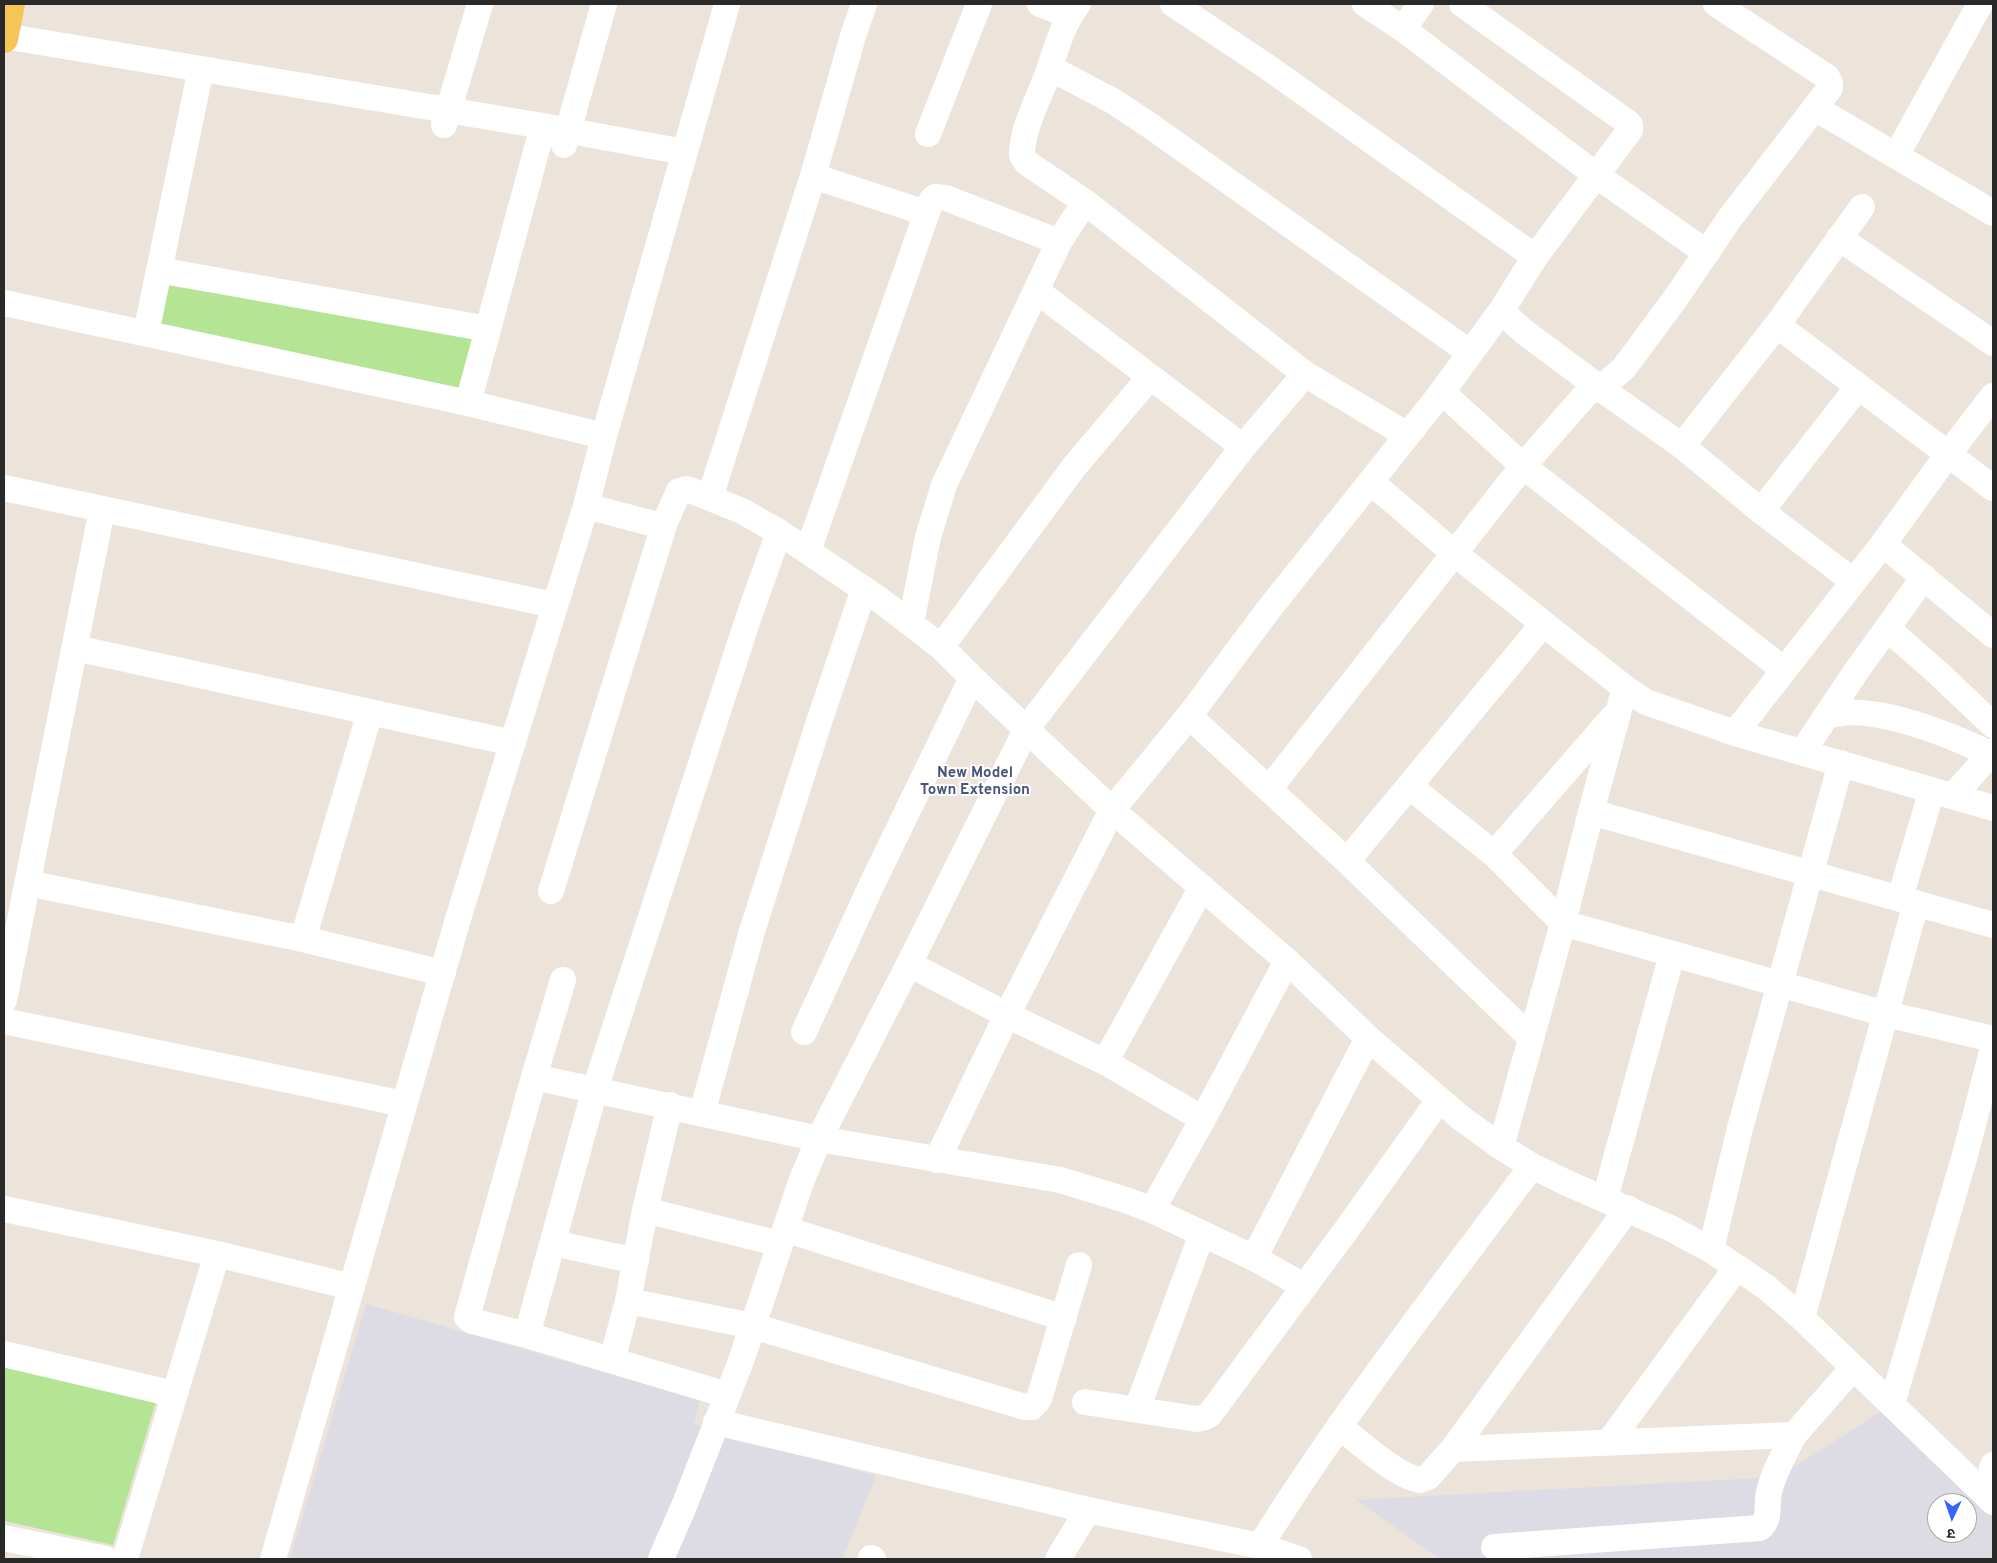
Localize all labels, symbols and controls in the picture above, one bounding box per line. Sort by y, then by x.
district label: New Model Town Extension [920,765,1030,800]
north arrow [1927,1493,1977,1543]
text: उ [1947,1524,1956,1541]

